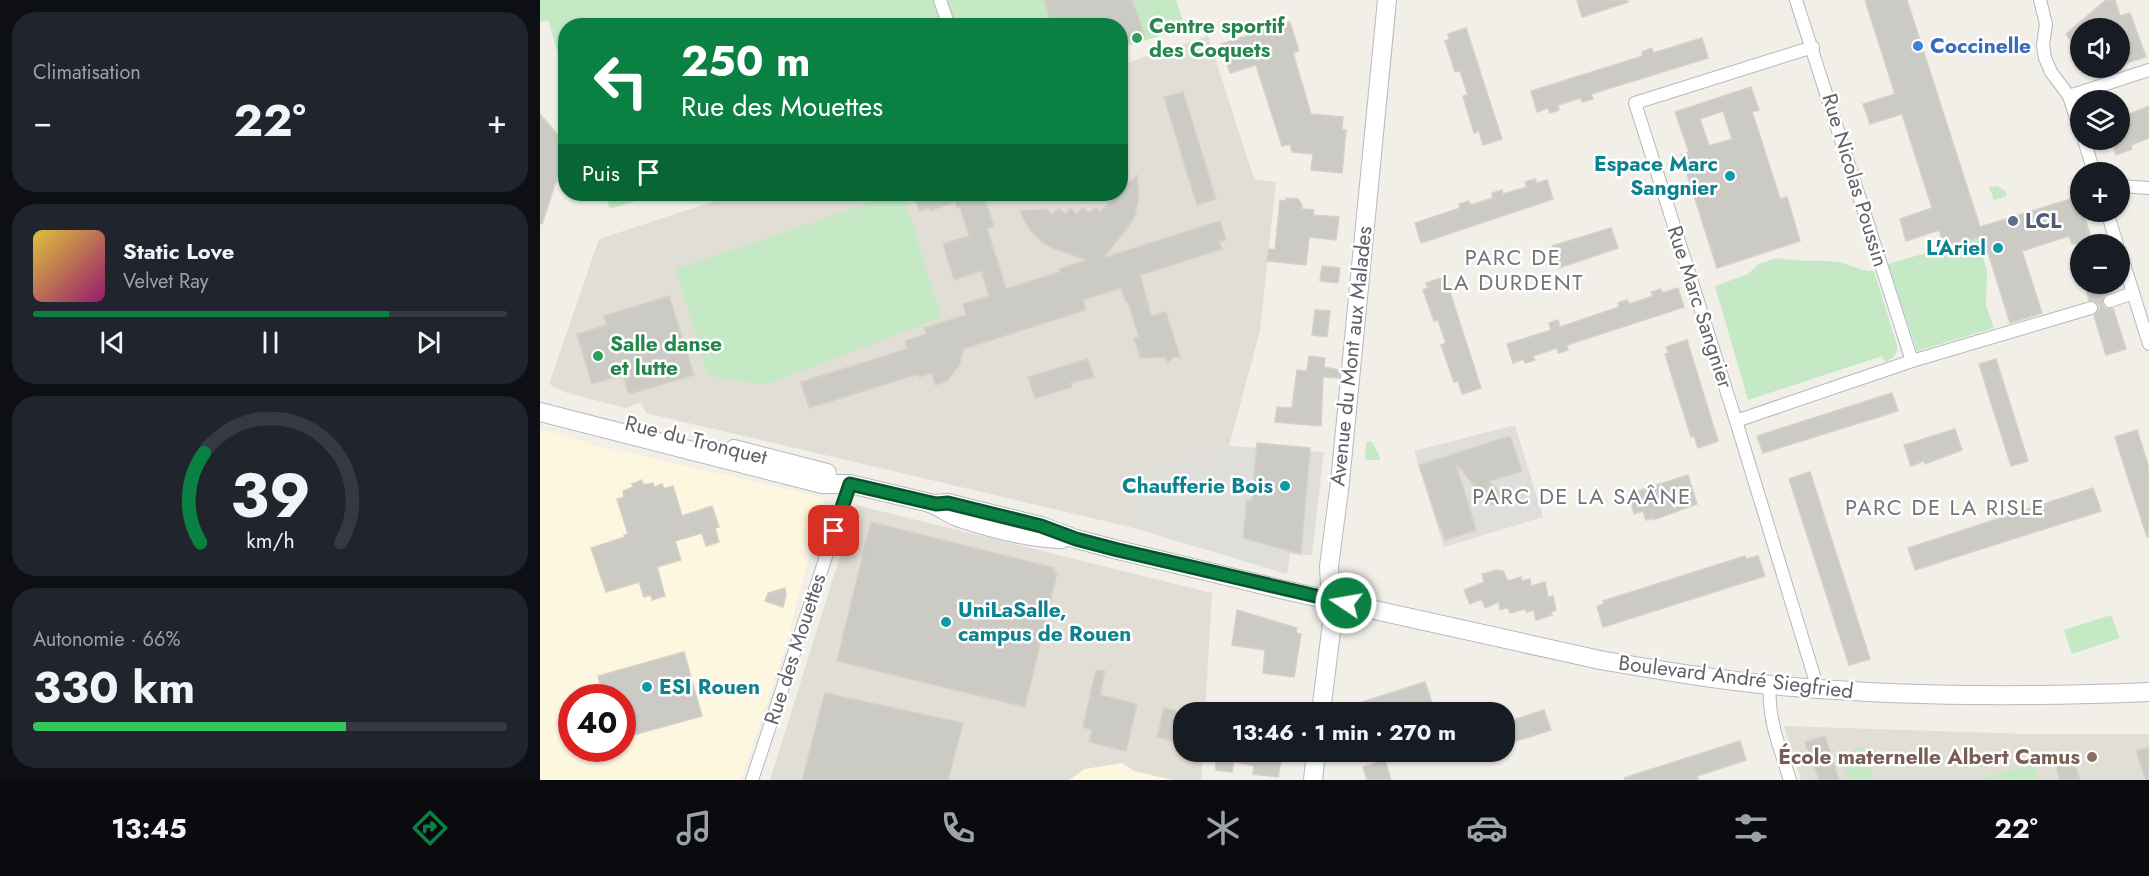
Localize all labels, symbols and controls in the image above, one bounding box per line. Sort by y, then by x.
place label: Centre sportif des Coquets [1149,11,1285,65]
map controls [2070,18,2130,294]
button: sound [2070,18,2130,78]
text: 250 m [681,31,811,92]
marker: Centre sportif des Coquets [1130,31,1144,45]
place label: Coccinelle [1930,31,2031,61]
marker: Coccinelle [1911,39,1925,53]
icon: left [582,42,660,120]
text: Climatisation [33,58,141,87]
text: Rue des Mouettes [681,87,883,126]
text: 22° [233,88,306,153]
street label: Rue Nicolas Poussin [1814,90,1896,270]
button: layers [2070,90,2130,150]
text: − [33,98,52,145]
text: + [487,98,507,145]
place label: Espace Marc Sangnier [1594,149,1718,203]
icon: arrive [632,156,665,189]
text: Puis [582,157,620,189]
button: + [2070,162,2130,222]
marker: Espace Marc Sangnier [1723,169,1737,183]
place label: LCL [2025,206,2061,236]
marker: LCL [2006,214,2020,228]
street label: Rue Marc Sangnier [1660,222,1741,393]
street label: Avenue du Mont aux Malades [1322,224,1380,488]
place label: L'Ariel [1926,233,1986,263]
button: − [2070,234,2130,294]
text: Static Love [123,235,234,267]
district label: PARC DE LA DURDENT [1442,241,1584,298]
marker: L'Ariel [1991,241,2005,255]
text: Velvet Ray [123,267,209,296]
icon: previous [96,326,129,359]
icon: pause [254,326,287,359]
icon: next [412,326,445,359]
place label: Salle danse et lutte [610,329,722,383]
marker: Salle danse et lutte [591,349,605,363]
street label: Rue du Tronquet [622,408,770,472]
text: 39 [230,450,310,540]
place label: Chaufferie Bois [1122,471,1273,501]
marker: Chaufferie Bois [1278,479,1292,493]
district label: PARC DE LA SAÂNE [1472,480,1692,512]
district label: PARC DE LA RISLE [1845,491,2045,523]
pin [808,505,859,556]
icon: arrive [817,514,850,547]
text: km/h [246,525,294,556]
street label: Rue des Mouettes [756,570,834,728]
position arrow [1314,571,1378,635]
place label: UniLaSalle, campus de Rouen [958,595,1131,649]
marker: UniLaSalle, campus de Rouen [939,615,953,629]
text: Autonomie · 66% [33,625,181,654]
street label: Boulevard André Siegfried [1617,648,1855,706]
text: 330 km [33,655,195,720]
place label: ESI Rouen [659,672,760,702]
marker: ESI Rouen [640,680,654,694]
speed limit sign: 40 [558,684,636,762]
text: 13:46 · 1 min · 270 m [1232,716,1456,748]
place label: École maternelle Albert Camus [1778,742,2080,772]
marker: École maternelle Albert Camus [2085,750,2099,764]
icon: directions [409,807,451,849]
icon: music [673,807,715,849]
icon: phone [937,807,979,849]
icon: climate [1202,807,1244,849]
icon: car [1466,807,1508,849]
icon: filters [1730,807,1772,849]
text: 13:45 [111,809,187,848]
text: 22° [1994,809,2038,848]

